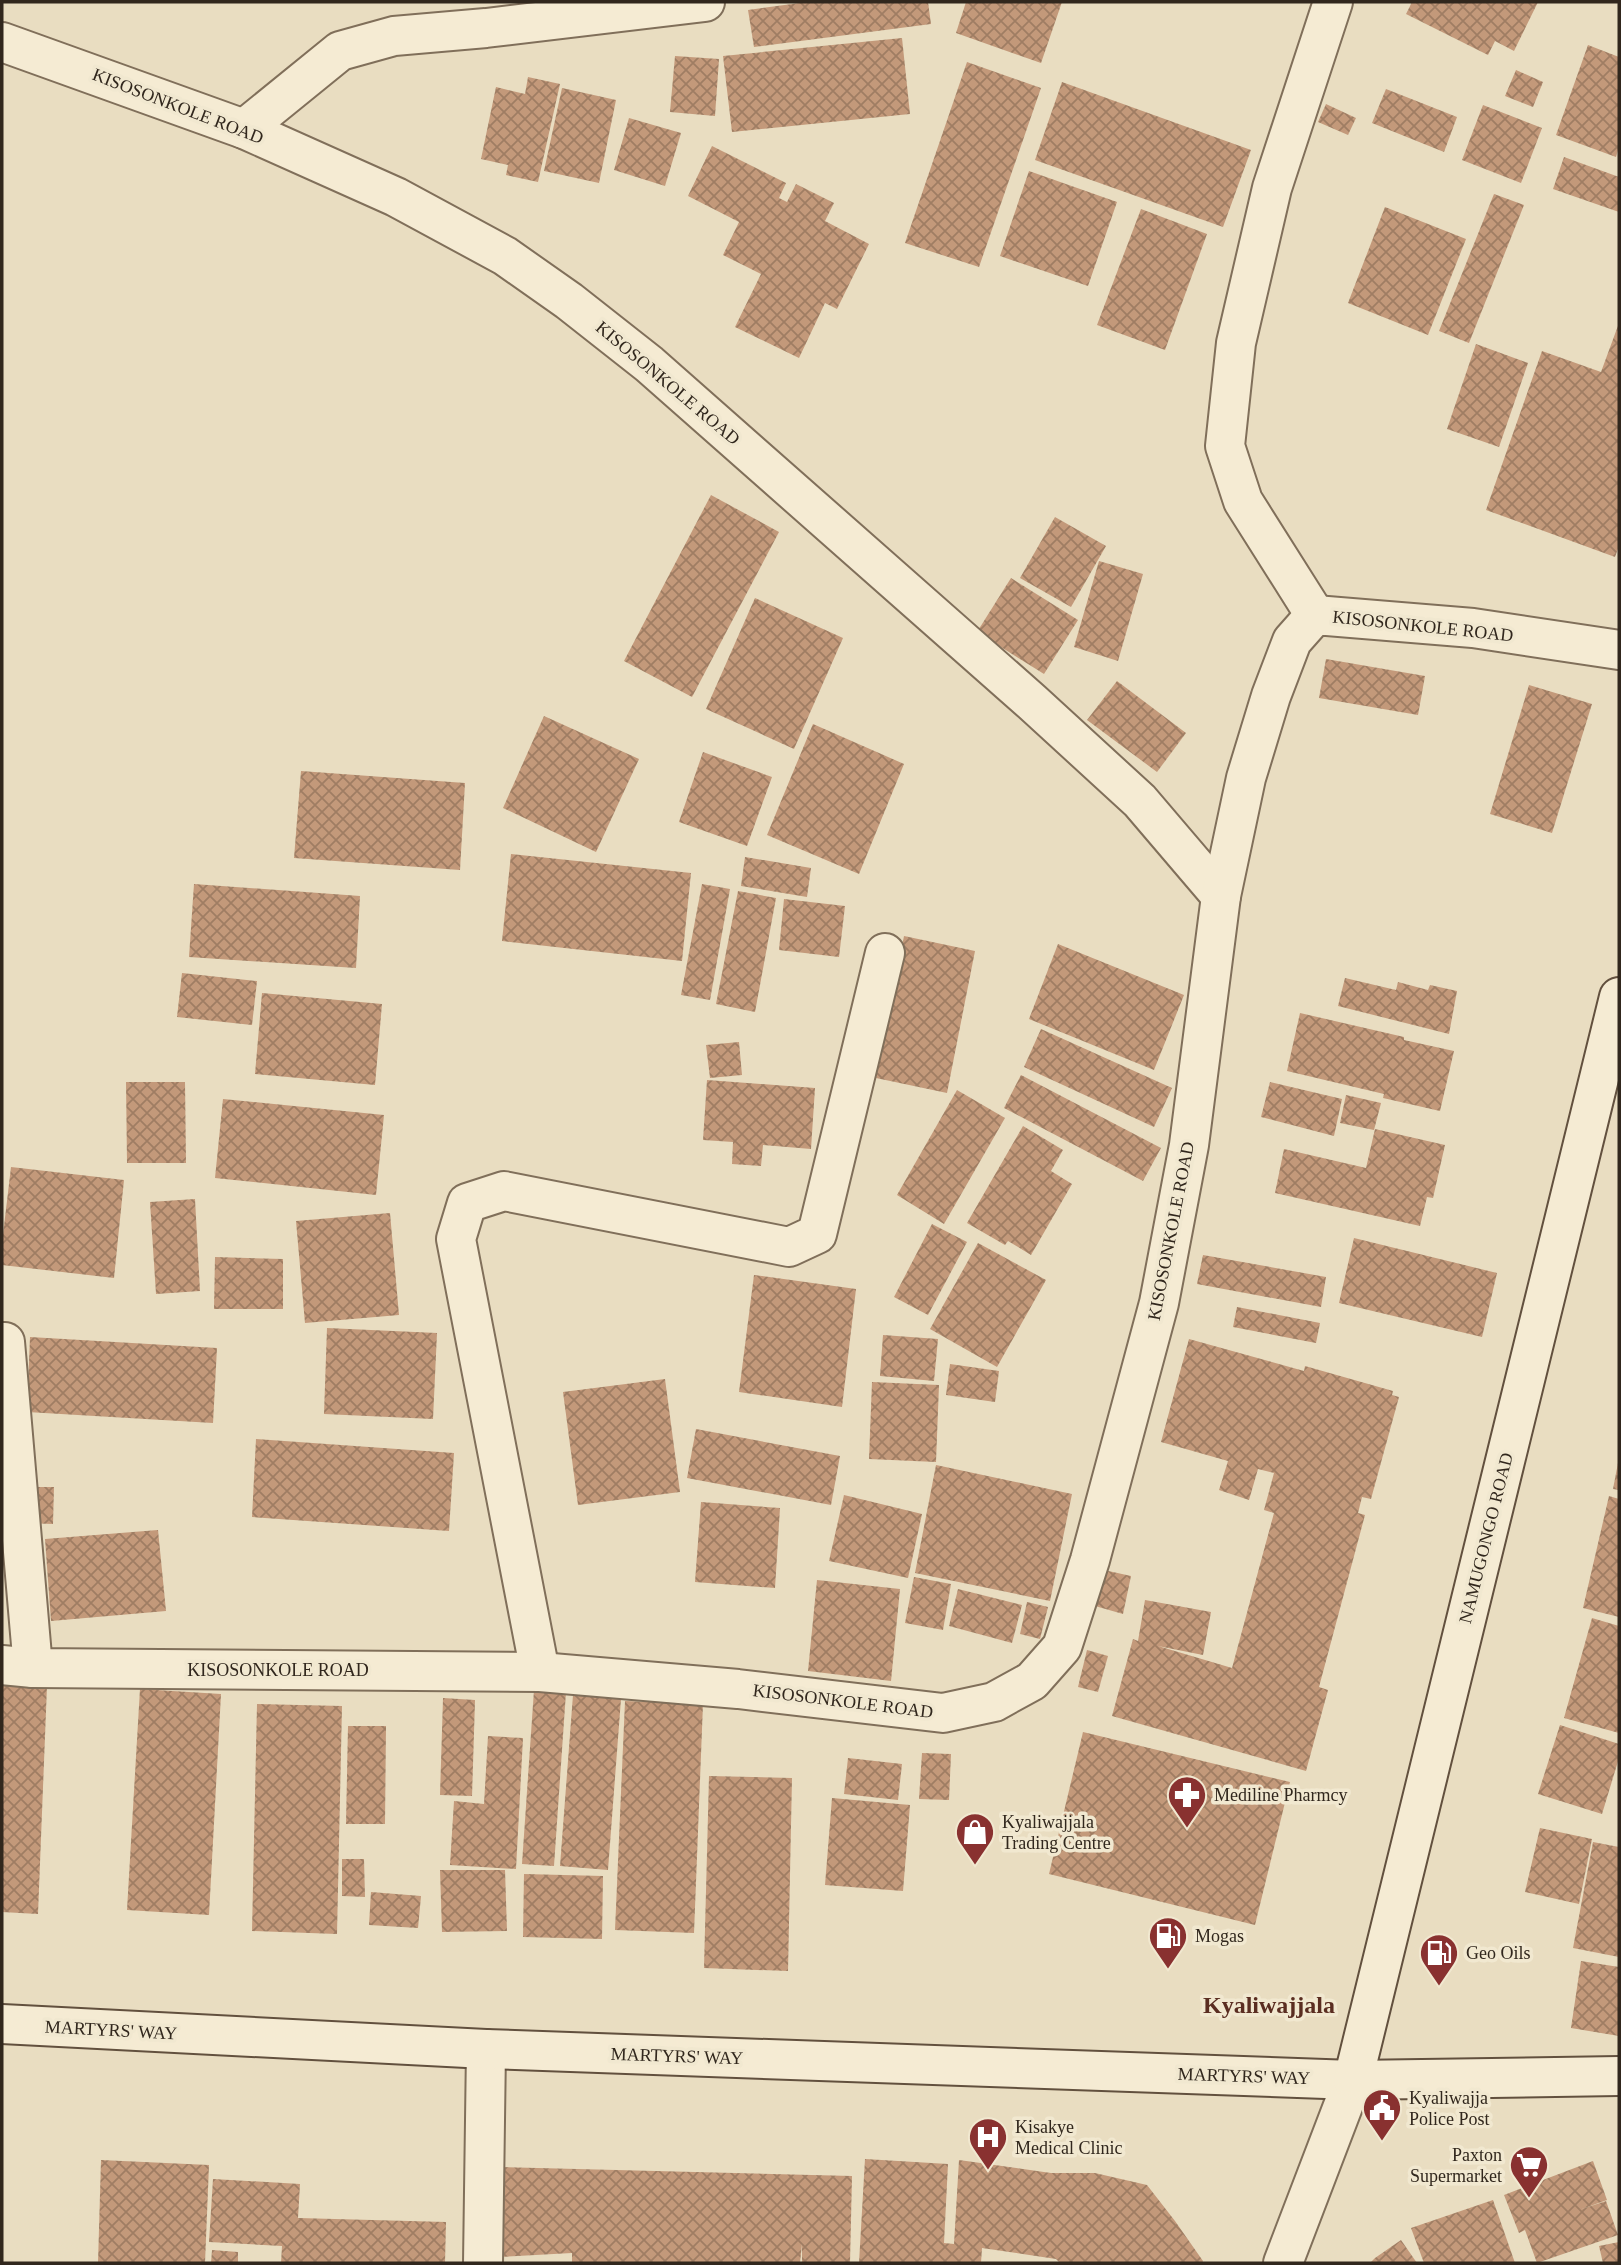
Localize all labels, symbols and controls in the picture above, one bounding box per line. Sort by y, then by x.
street label: KISOSONKOLE ROAD [90,64,266,148]
street label: KISOSONKOLE ROAD [592,317,744,449]
street label: KISOSONKOLE ROAD [1332,607,1514,645]
street label: KISOSONKOLE ROAD [1144,1140,1198,1322]
street label: NAMUGONGO ROAD [1455,1450,1517,1626]
street label: KISOSONKOLE ROAD [187,1660,369,1680]
street label: KISOSONKOLE ROAD [752,1680,934,1722]
pharmacy icon: Mediline Pharmcy [1166,1774,1208,1829]
place label: Mediline Pharmcy [1214,1785,1347,1805]
shop icon: Kyaliwajjala Trading Centre [954,1811,996,1866]
place label: Kyaliwajjala Trading Centre [1002,1812,1111,1853]
fuel station icon: Mogas [1147,1915,1189,1970]
place label: Mogas [1195,1926,1244,1946]
fuel station icon: Geo Oils [1418,1932,1460,1987]
place label: Geo Oils [1466,1943,1531,1963]
district label: Kyaliwajjala [1203,1992,1335,2018]
street label: MARTYRS' WAY [44,2017,178,2043]
street label: MARTYRS' WAY [610,2044,744,2068]
street label: MARTYRS' WAY [1177,2064,1311,2088]
public building icon: Kyaliwajja Police Post [1361,2087,1403,2142]
place label: Kyaliwajja Police Post [1409,2088,1490,2129]
hospital icon: Kisakye Medical Clinic [967,2116,1009,2171]
place label: Kisakye Medical Clinic [1015,2117,1122,2158]
supermarket icon: Paxton Supermarket [1508,2144,1550,2199]
place label: Paxton Supermarket [1410,2145,1502,2186]

